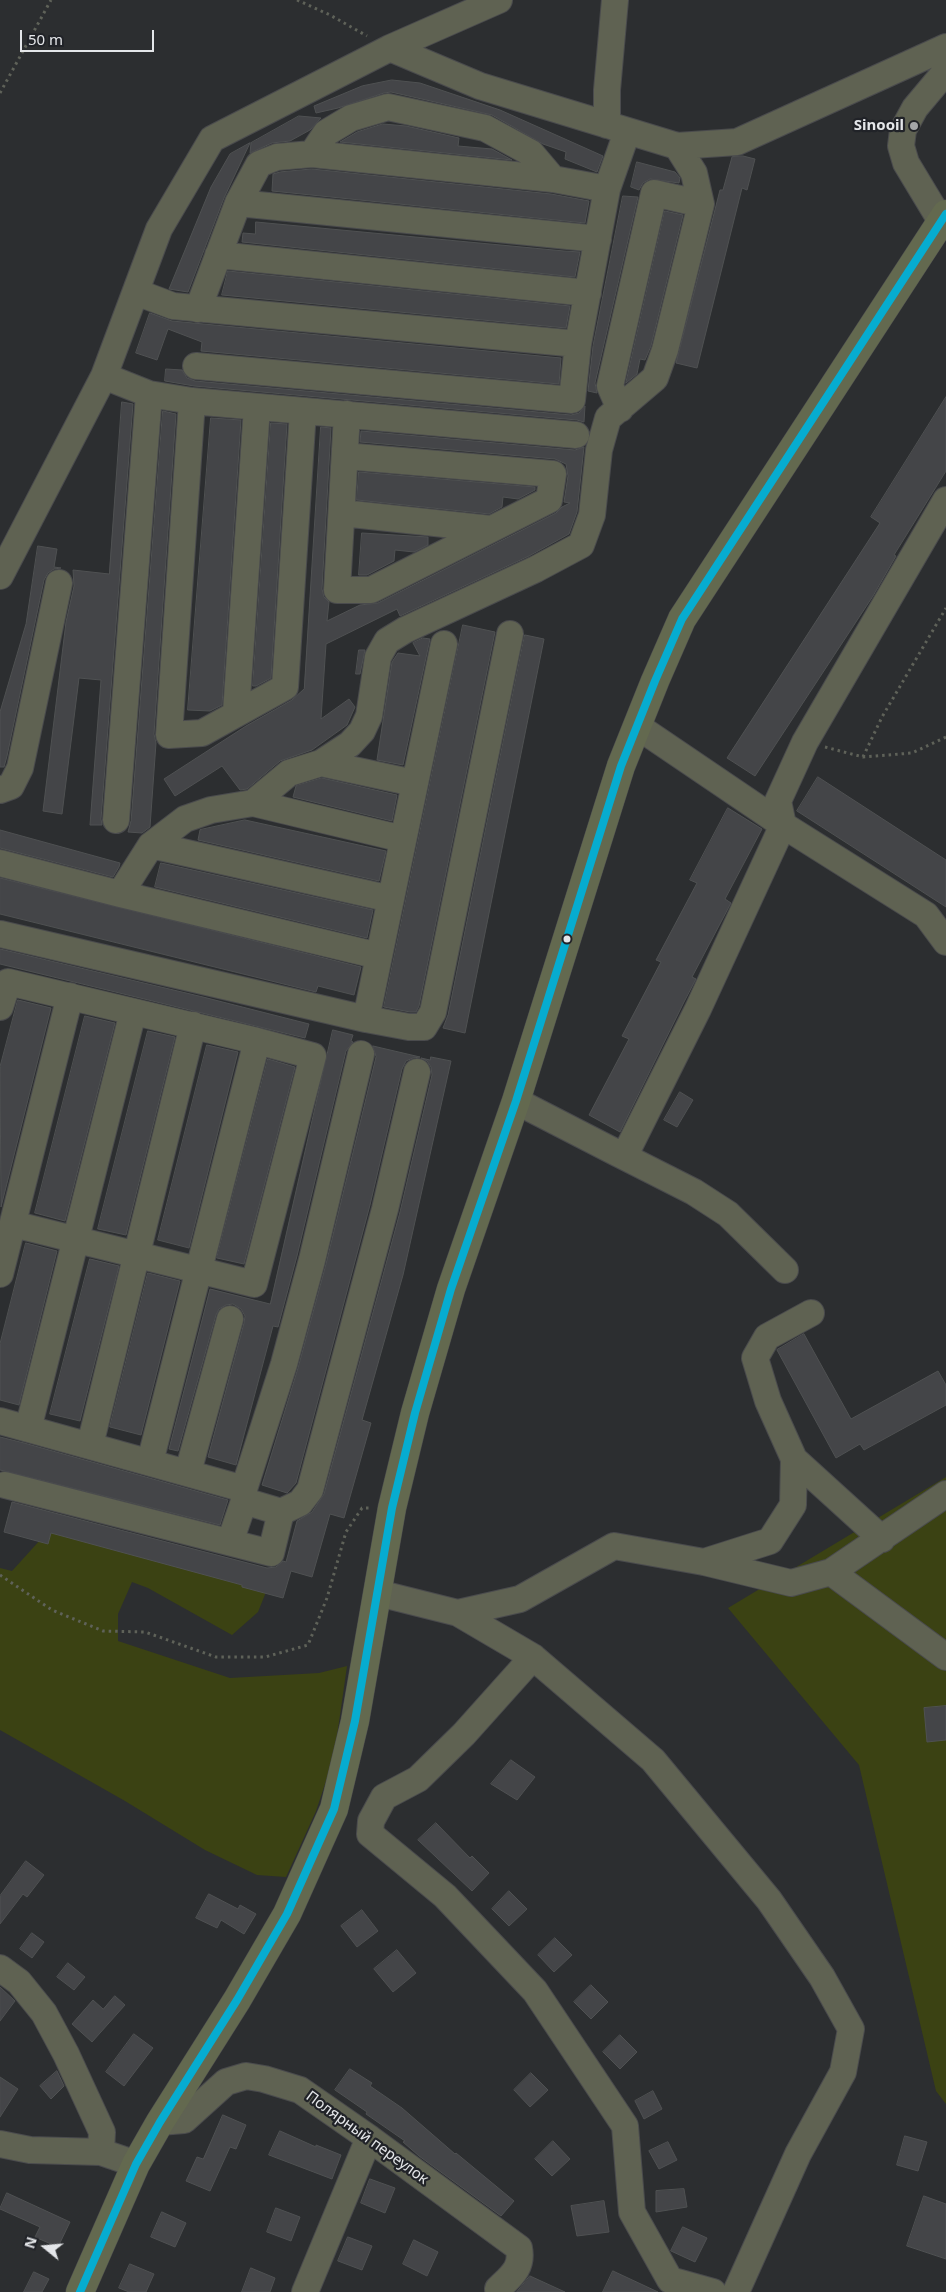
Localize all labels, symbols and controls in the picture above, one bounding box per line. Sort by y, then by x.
scale bar [22,20,156,52]
text: 50 m [28,29,63,49]
place label: Sinooil [854,117,904,135]
marker: Sinooil [908,120,920,132]
unlabelled marker [562,934,572,944]
street label: Полярный переулок [302,2087,432,2189]
north arrow [20,2222,70,2272]
text: N [19,2234,41,2251]

